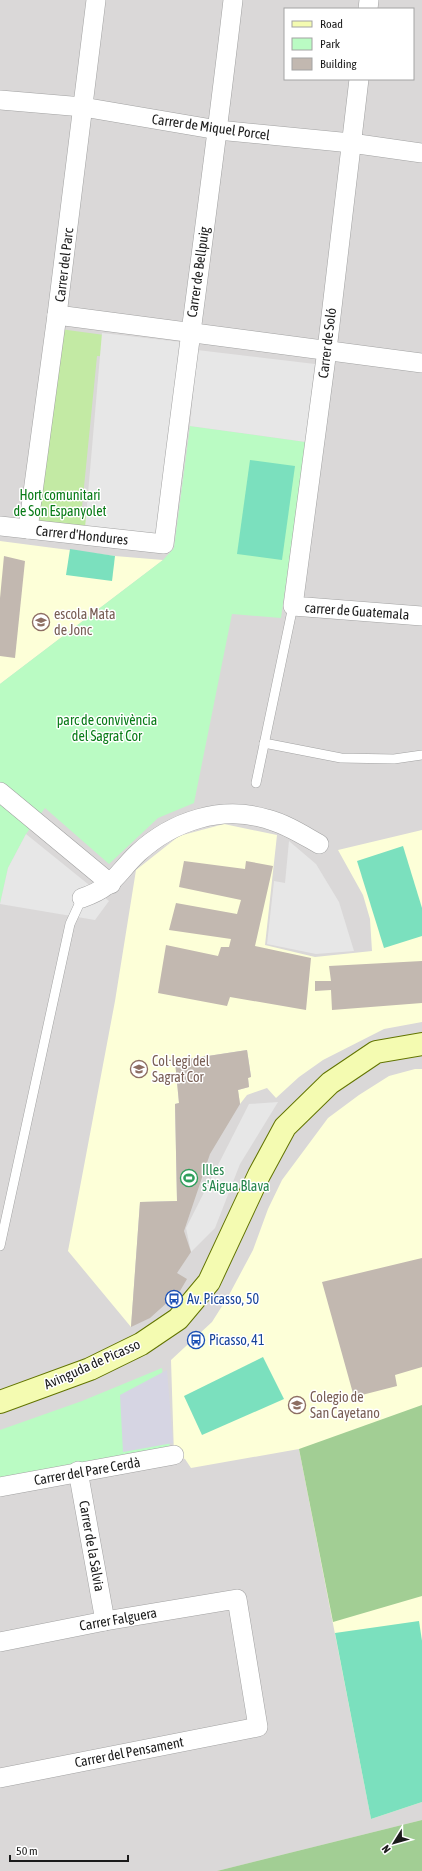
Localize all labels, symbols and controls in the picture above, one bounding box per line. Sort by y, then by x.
legend [284,8,414,80]
text: Road [320,17,343,31]
text: Park [320,37,341,51]
text: Building [320,57,358,71]
street label: Carrer de Miquel Porcel [151,111,271,143]
street label: Carrer del Parc [52,226,77,303]
street label: Carrer de Bellpuig [184,226,212,318]
street label: Carrer de Soló [315,307,339,379]
park label: Hort comunitari de Son Espanyolet [13,487,107,519]
street label: Carrer d'Hondures [35,522,129,548]
street label: carrer de Guatemala [304,599,410,623]
place label: escola Mata de Jonc [54,606,116,638]
school or university icon: escola Mata de Jonc [31,612,51,632]
park label: parc de convivència del Sagrat Cor [57,712,157,744]
place label: Col·legi del Sagrat Cor [152,1053,210,1085]
school or university icon: Col·legi del Sagrat Cor [129,1059,149,1079]
place label: Illes s'Aigua Blava [202,1162,270,1194]
sports icon: Illes s'Aigua Blava [179,1168,199,1188]
bus stop icon: Av. Picasso, 50 [164,1289,184,1309]
place label: Av. Picasso, 50 [187,1291,260,1307]
bus stop icon: Picasso, 41 [186,1330,206,1350]
place label: Picasso, 41 [209,1332,265,1348]
street label: Avinguda de Picasso [42,1336,142,1392]
place label: Colegio de San Cayetano [310,1389,380,1421]
school or university icon: Colegio de San Cayetano [287,1395,307,1415]
street label: Carrer del Pare Cerdà [33,1454,141,1488]
street label: Carrer de la Sàlvia [76,1499,108,1593]
street label: Carrer Falguera [78,1604,158,1634]
street label: Carrer del Pensament [73,1734,185,1770]
north arrow [374,1823,414,1863]
scale bar [10,1837,128,1863]
text: N [379,1843,393,1855]
text: 50 m [16,1844,38,1858]

